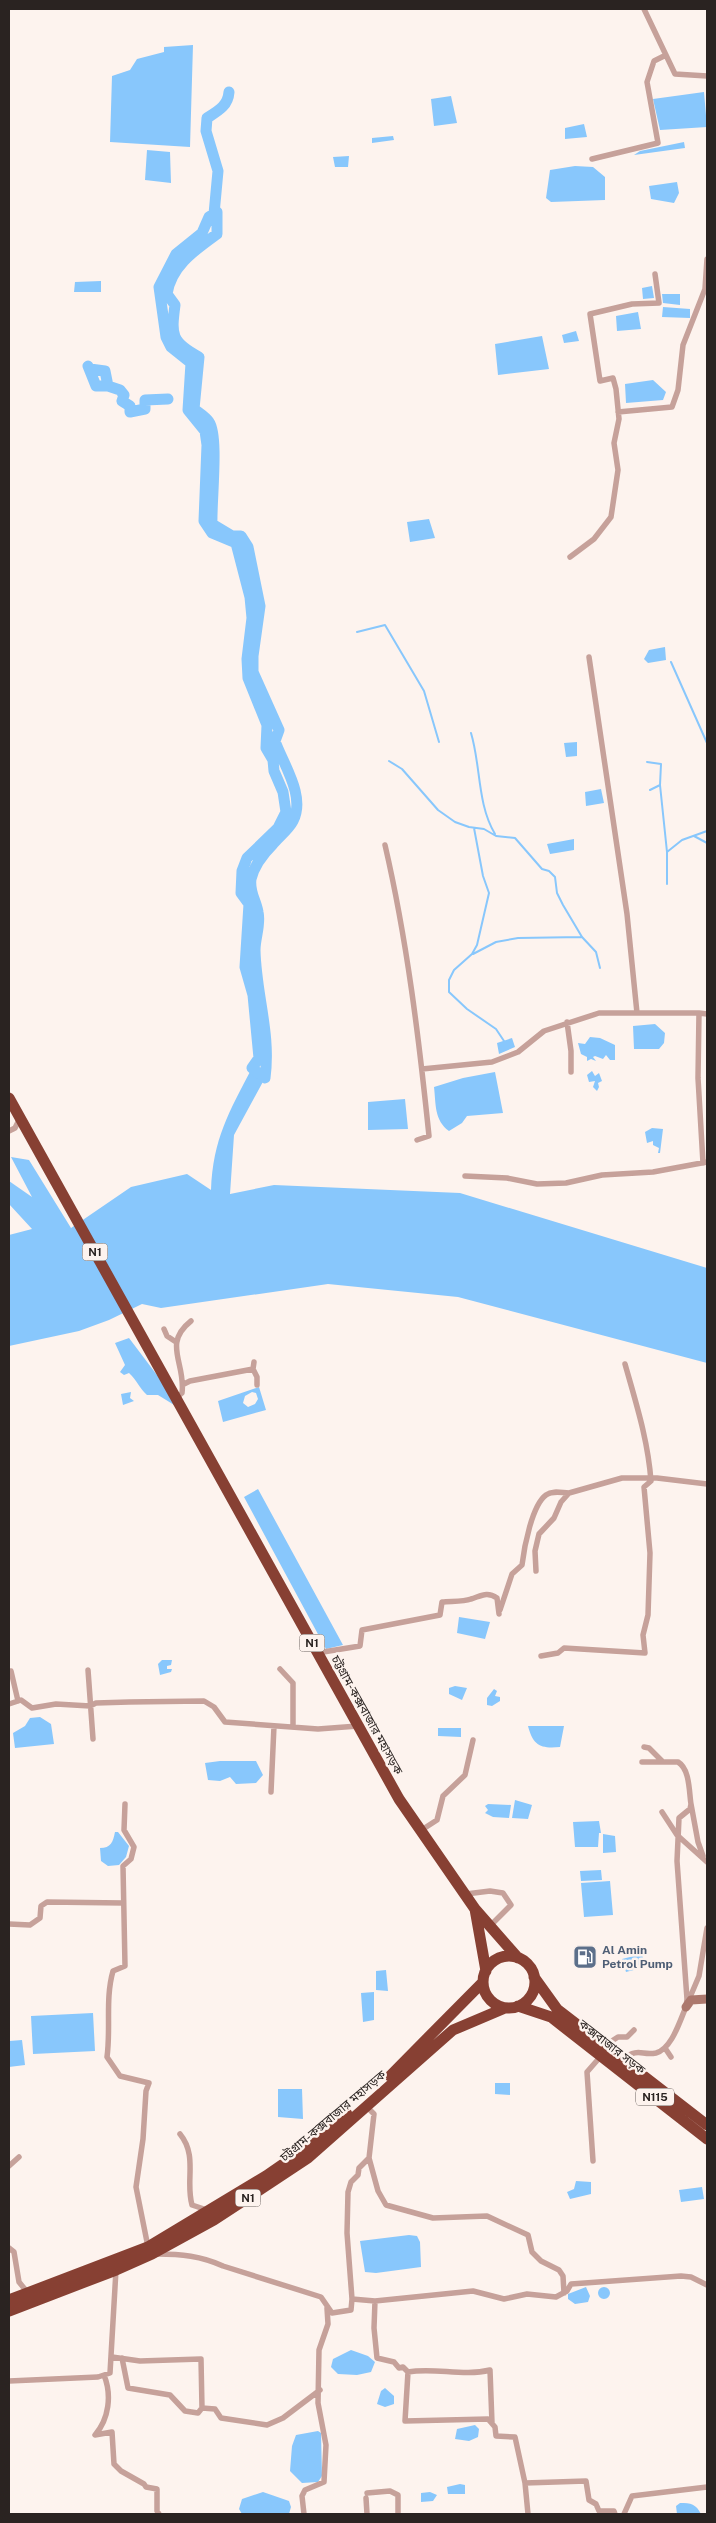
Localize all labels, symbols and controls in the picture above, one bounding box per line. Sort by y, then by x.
road number: N1 [82,1244,108,1260]
road number: N1 [300,1635,324,1652]
street label: চট্টগ্রাম-কক্সবাজার মহাসড়ক [328,1652,407,1777]
place label: Al Amin Petrol Pump [602,1943,673,1971]
fuel station icon: Al Amin Petrol Pump [572,1944,598,1970]
street label: কক্সবাজার সড়ক [575,2016,648,2077]
street label: চট্টগ্রাম-কক্সবাজার মহাসড়ক [276,2067,389,2165]
road number: N115 [636,2088,674,2106]
road number: N1 [236,2190,260,2206]

